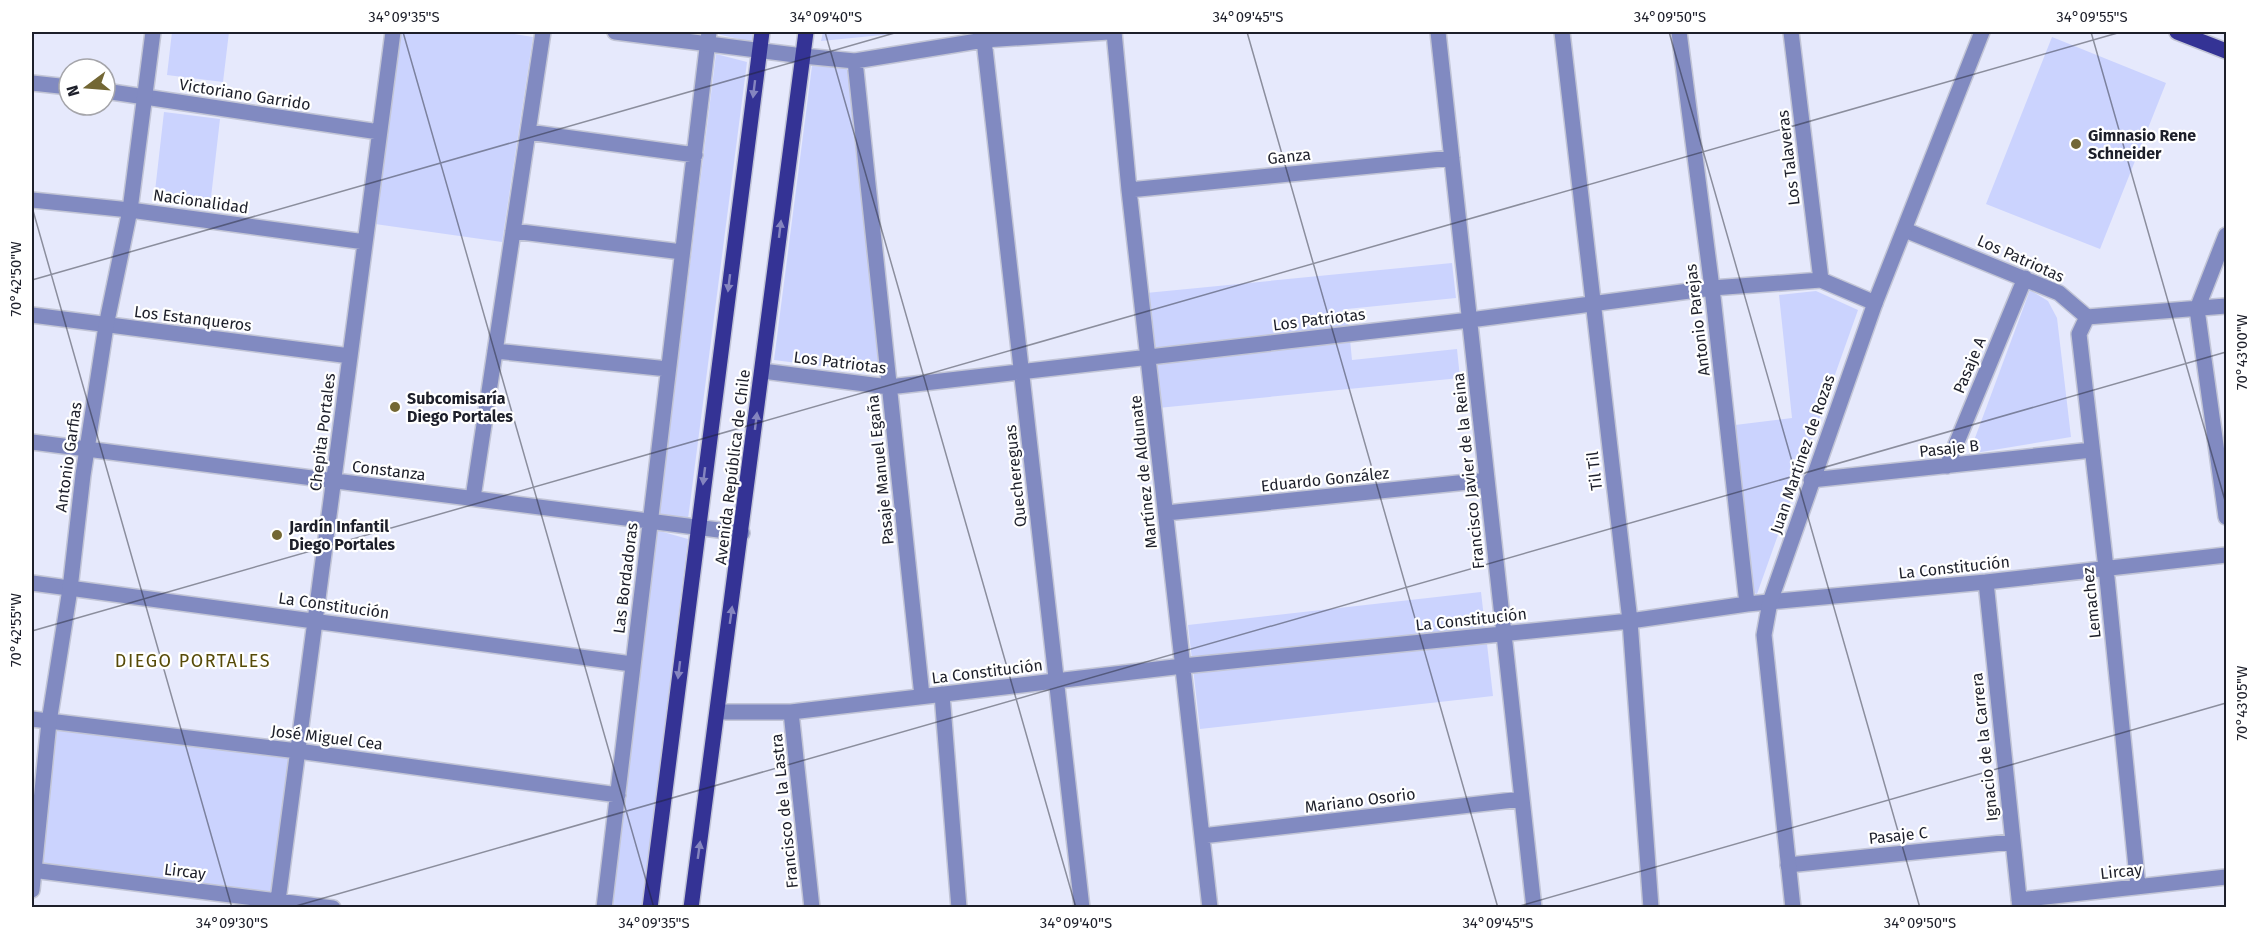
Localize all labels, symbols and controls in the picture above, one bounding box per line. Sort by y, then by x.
text: 34°09'35"S [368,8,440,26]
text: 34°09'40"S [790,8,862,26]
text: 34°09'45"S [1212,8,1284,26]
text: 34°09'50"S [1634,8,1706,26]
text: 34°09'55"S [2056,8,2128,26]
north arrow [57,57,117,117]
street label: Victoriano Garrido [178,75,312,114]
one-way arrow [749,80,759,99]
text: N [62,83,84,99]
street label: Los Talaveras [1773,109,1804,207]
place label: Gimnasio Rene Schneider [2088,126,2196,163]
marker: Gimnasio Rene Schneider [2069,137,2083,151]
street label: Ganza [1266,145,1312,168]
street label: Nacionalidad [152,185,250,218]
one-way arrow [776,220,785,239]
street label: Los Patriotas [1974,231,2067,286]
text: 70°42'50"W [7,241,25,317]
street label: Antonio Parejas [1681,263,1714,377]
one-way arrow [724,273,733,292]
street label: Los Estanqueros [133,302,253,335]
street label: Los Patriotas [1272,304,1366,335]
text: 70°43'00"W [2233,313,2251,390]
street label: Pasaje A [1949,333,1990,396]
street label: Los Patriotas [793,347,887,378]
street label: Avenida República de Chile [711,368,754,566]
street label: Chepita Portales [306,372,339,492]
street label: Francisco Javier de la Reina [1449,372,1488,570]
street label: Juan Martínez de Rozas [1766,372,1839,536]
place label: Subcomisaría Diego Portales [407,389,513,426]
street label: Pasaje Manuel Egaña [863,394,898,546]
street label: Martínez de Aldunate [1126,394,1161,550]
marker: Subcomisaría Diego Portales [388,400,402,414]
street label: Antonio Garfias [51,401,86,513]
one-way arrow [751,412,760,431]
street label: Quechereguas [1001,424,1030,528]
street label: Pasaje B [1918,436,1980,461]
street label: Til Til [1583,450,1606,492]
street label: Constanza [351,457,427,484]
street label: Eduardo González [1260,463,1390,496]
one-way arrow [699,467,708,486]
place label: Jardín Infantil Diego Portales [288,517,395,554]
street label: Las Bordadoras [609,521,642,635]
marker: Jardín Infantil Diego Portales [270,528,284,542]
street label: La Constitución [1897,552,2011,583]
street label: Lemachez [2078,566,2105,639]
street label: La Constitución [277,588,391,623]
text: 70°42'55"W [7,592,25,667]
street label: La Constitución [1414,604,1528,635]
one-way arrow [726,605,736,624]
district label: DIEGO PORTALES [115,650,271,672]
street label: La Constitución [930,655,1044,688]
one-way arrow [675,660,684,679]
text: 70°43'05"W [2233,665,2251,740]
street label: Ignacio de la Carrera [1967,672,2002,822]
street label: José Miguel Cea [270,721,384,754]
street label: Francisco de la Lastra [767,733,802,889]
street label: Mariano Osorio [1304,784,1417,817]
street label: Pasaje C [1868,823,1929,848]
one-way arrow [694,840,704,859]
street label: Lircay [163,860,207,883]
street label: Lircay [2099,860,2143,883]
text: 34°09'30"S [196,914,268,932]
text: 34°09'35"S [618,914,690,932]
text: 34°09'40"S [1040,914,1112,932]
text: 34°09'45"S [1462,914,1534,932]
text: 34°09'50"S [1884,914,1956,932]

